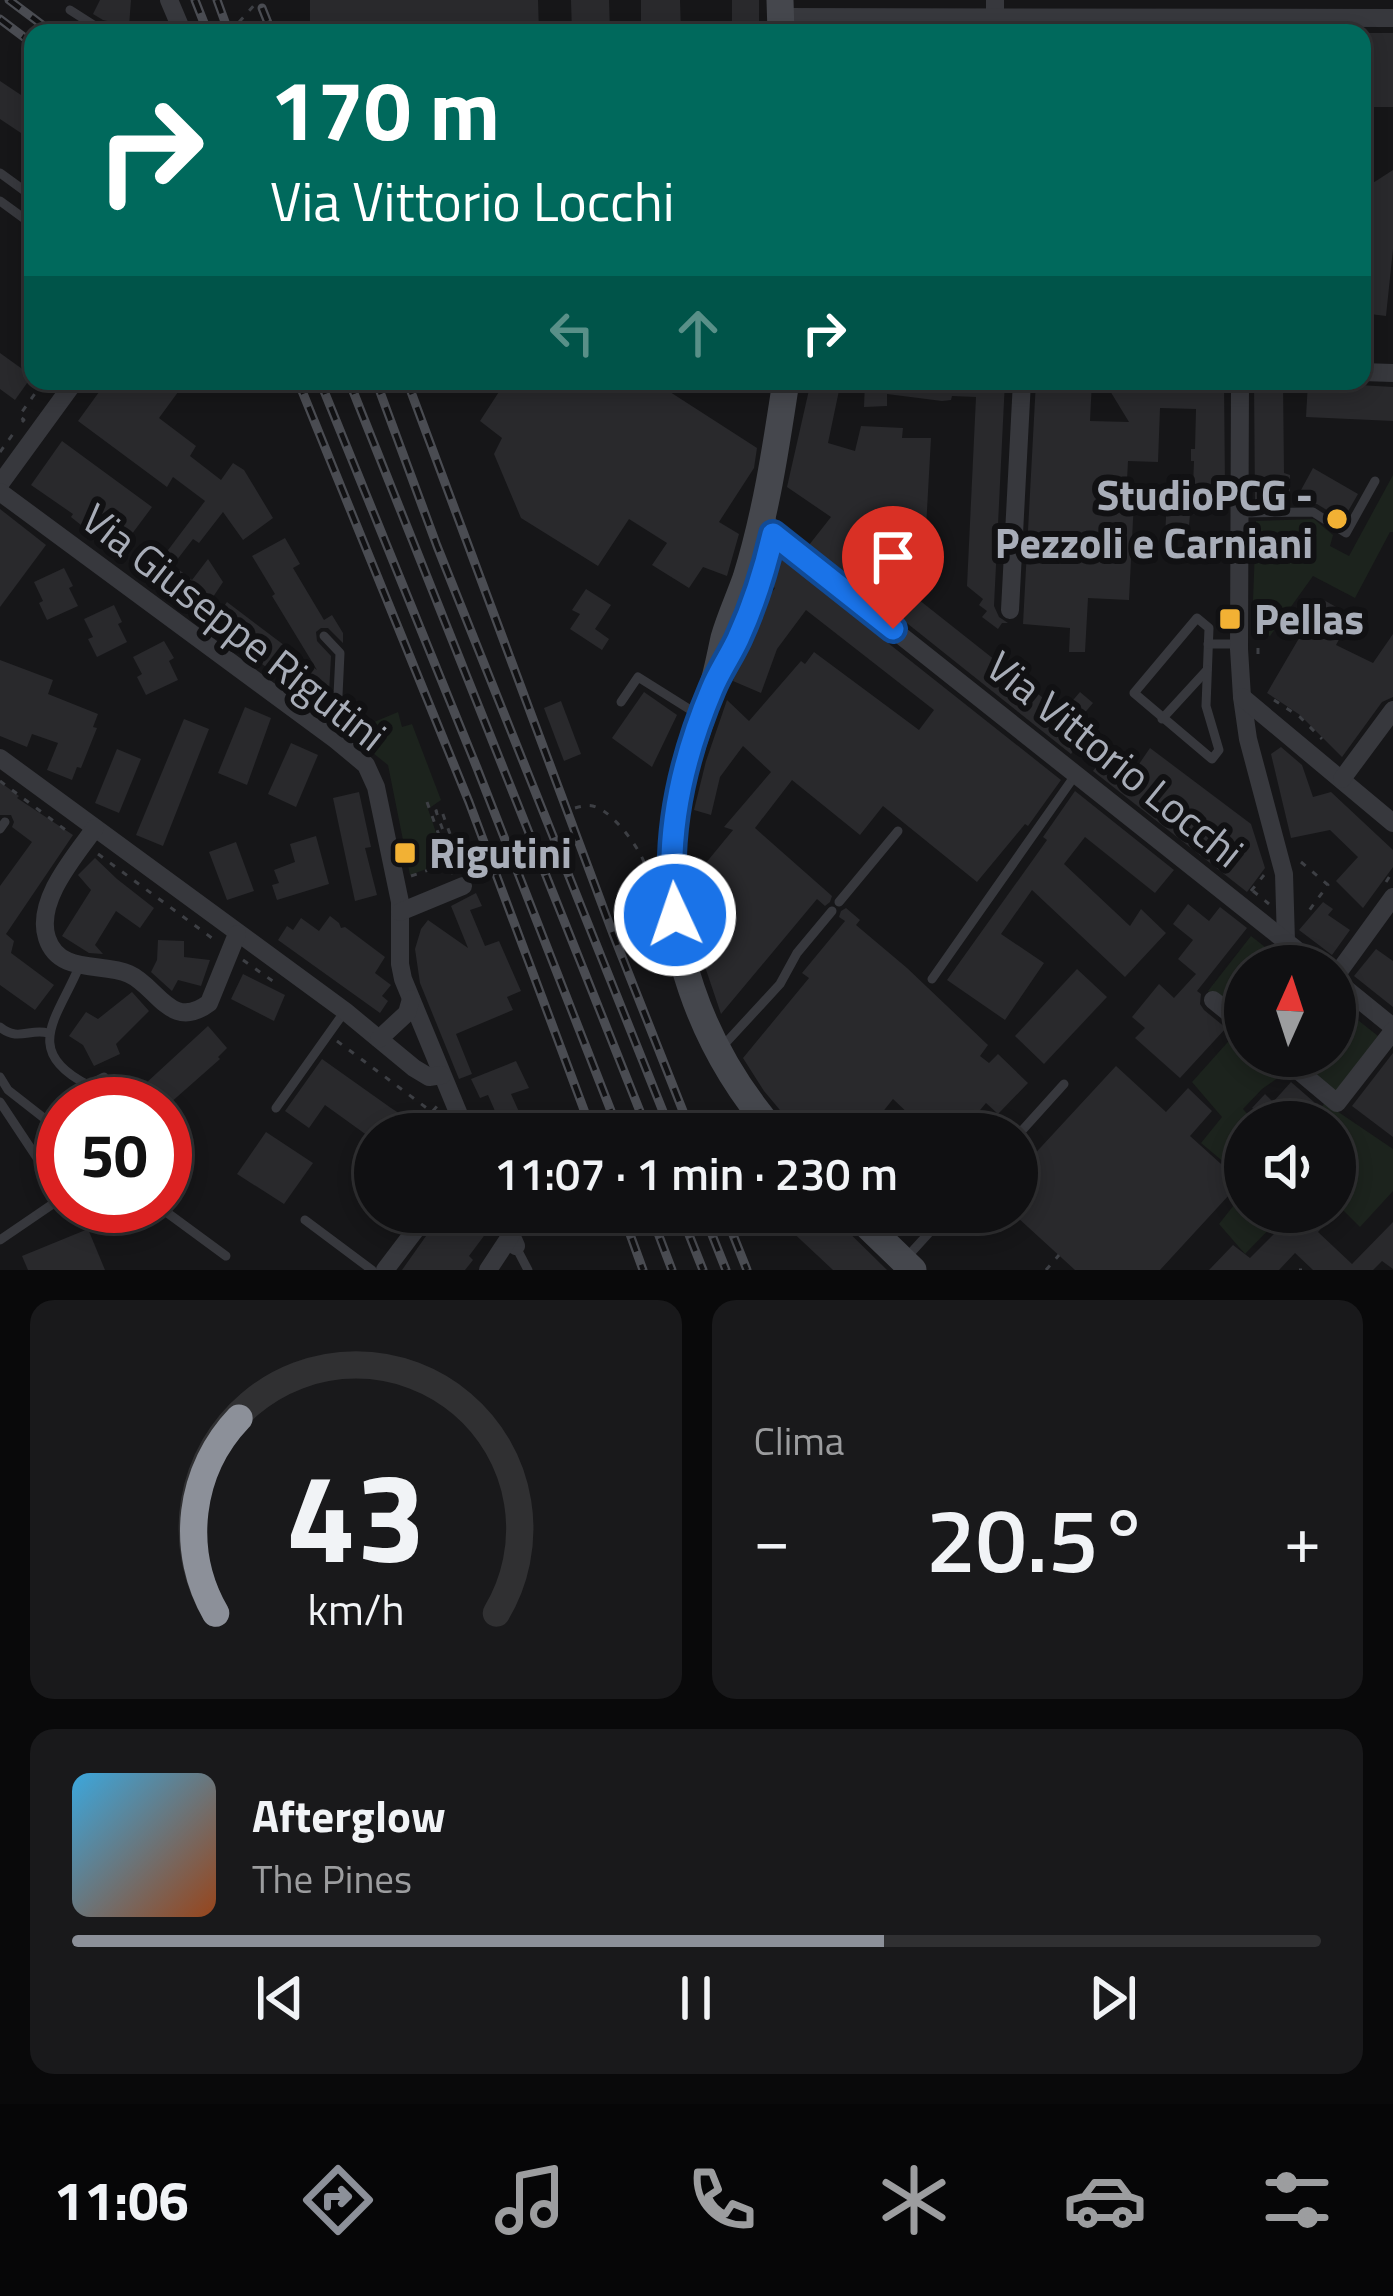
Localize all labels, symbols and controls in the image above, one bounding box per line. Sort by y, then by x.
text: 170 m [270,45,500,173]
icon: right [72,72,228,228]
text: Via Vittorio Locchi [270,160,674,242]
icon: left [539,300,605,366]
icon: ahead [665,300,731,366]
icon: right [791,300,857,366]
place label: StudioPCG - Pezzoli e Carniani [995,462,1313,574]
street label: Via Giuseppe Rigutini [69,487,401,766]
pin [842,506,944,629]
marker: StudioPCG - Pezzoli e Carniani [1324,506,1350,532]
icon: arrive [860,524,926,590]
place label: Pellas [1254,586,1364,650]
marker: Pellas [1217,606,1243,632]
street label: Via Vittorio Locchi [973,634,1258,882]
place label: Rigutini [429,820,572,884]
marker: Rigutini [392,840,418,866]
position arrow [612,852,738,978]
north arrow [1224,945,1356,1077]
map controls [1224,945,1356,1233]
speed limit sign: 50 [36,1077,192,1233]
button: sound [1224,1101,1356,1233]
text: 11:07 · 1 min · 230 m [494,1139,898,1207]
text: Clima [754,1411,844,1470]
text: 43 [286,1421,426,1610]
text: 20.5° [926,1470,1149,1607]
text: − [754,1488,790,1589]
text: + [1284,1488,1321,1589]
text: km/h [307,1575,404,1641]
text: Afterglow [252,1781,446,1849]
text: The Pines [252,1849,412,1908]
icon: previous [247,1965,313,2031]
icon: pause [663,1965,729,2031]
icon: next [1080,1965,1146,2031]
icon: directions [296,2158,380,2242]
icon: music [488,2158,572,2242]
icon: phone [680,2158,764,2242]
icon: climate [872,2158,956,2242]
icon: car [1063,2158,1147,2242]
icon: filters [1255,2158,1339,2242]
text: 11:06 [54,2159,189,2241]

